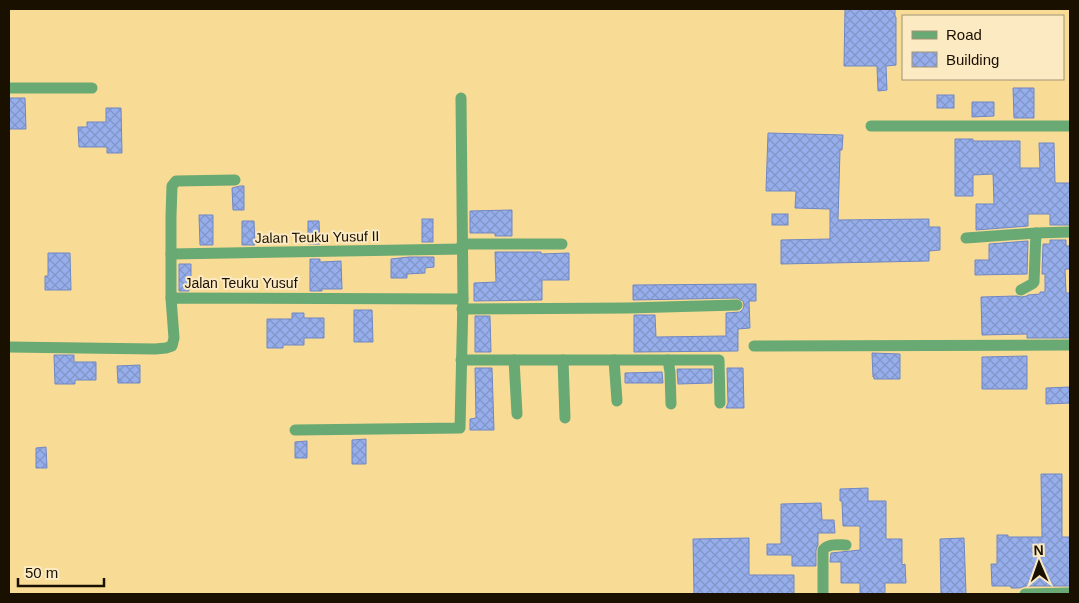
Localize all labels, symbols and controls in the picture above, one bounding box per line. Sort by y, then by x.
legend [902,15,1064,80]
text: Road [946,26,982,43]
text: Building [946,51,999,68]
street label: Jalan Teuku Yusuf II [254,228,380,246]
street label: Jalan Teuku Yusuf [184,275,298,291]
north arrow [1014,538,1064,588]
text: N [1033,542,1044,558]
scale bar [18,556,104,588]
text: 50 m [25,564,58,581]

